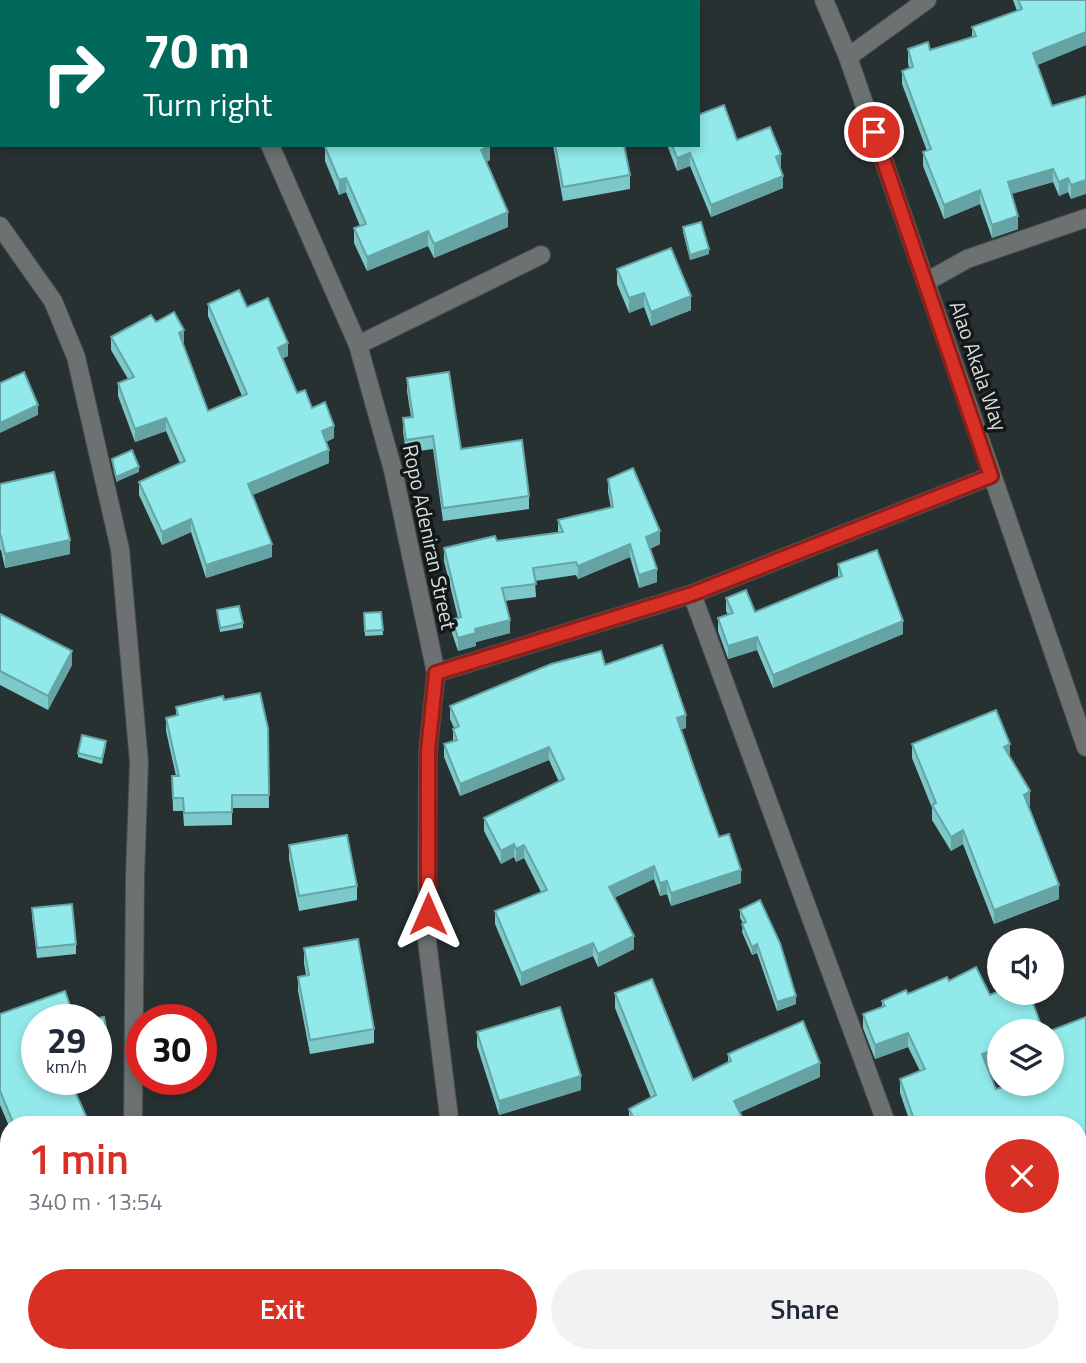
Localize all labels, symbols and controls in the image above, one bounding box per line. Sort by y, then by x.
text: 70 m [143,12,250,87]
icon: right [28,28,119,119]
text: Turn right [143,80,272,128]
pin [844,102,904,162]
icon: arrive [855,113,893,151]
street label: Alao Akala Way [942,296,1016,435]
street label: Ropo Adeniran Street [395,441,465,633]
position arrow [391,877,465,951]
map controls [987,928,1064,1096]
button: sound [987,928,1064,1005]
speed limit sign: 30 [126,1004,217,1095]
text: 29 [47,1013,86,1067]
button: layers [987,1019,1064,1096]
text: km/h [46,1053,87,1080]
text: 1 min [28,1126,129,1190]
button: close [985,1139,1059,1213]
text: 340 m · 13:54 [28,1184,163,1219]
button: Exit [28,1269,537,1349]
button: Share [551,1269,1059,1349]

